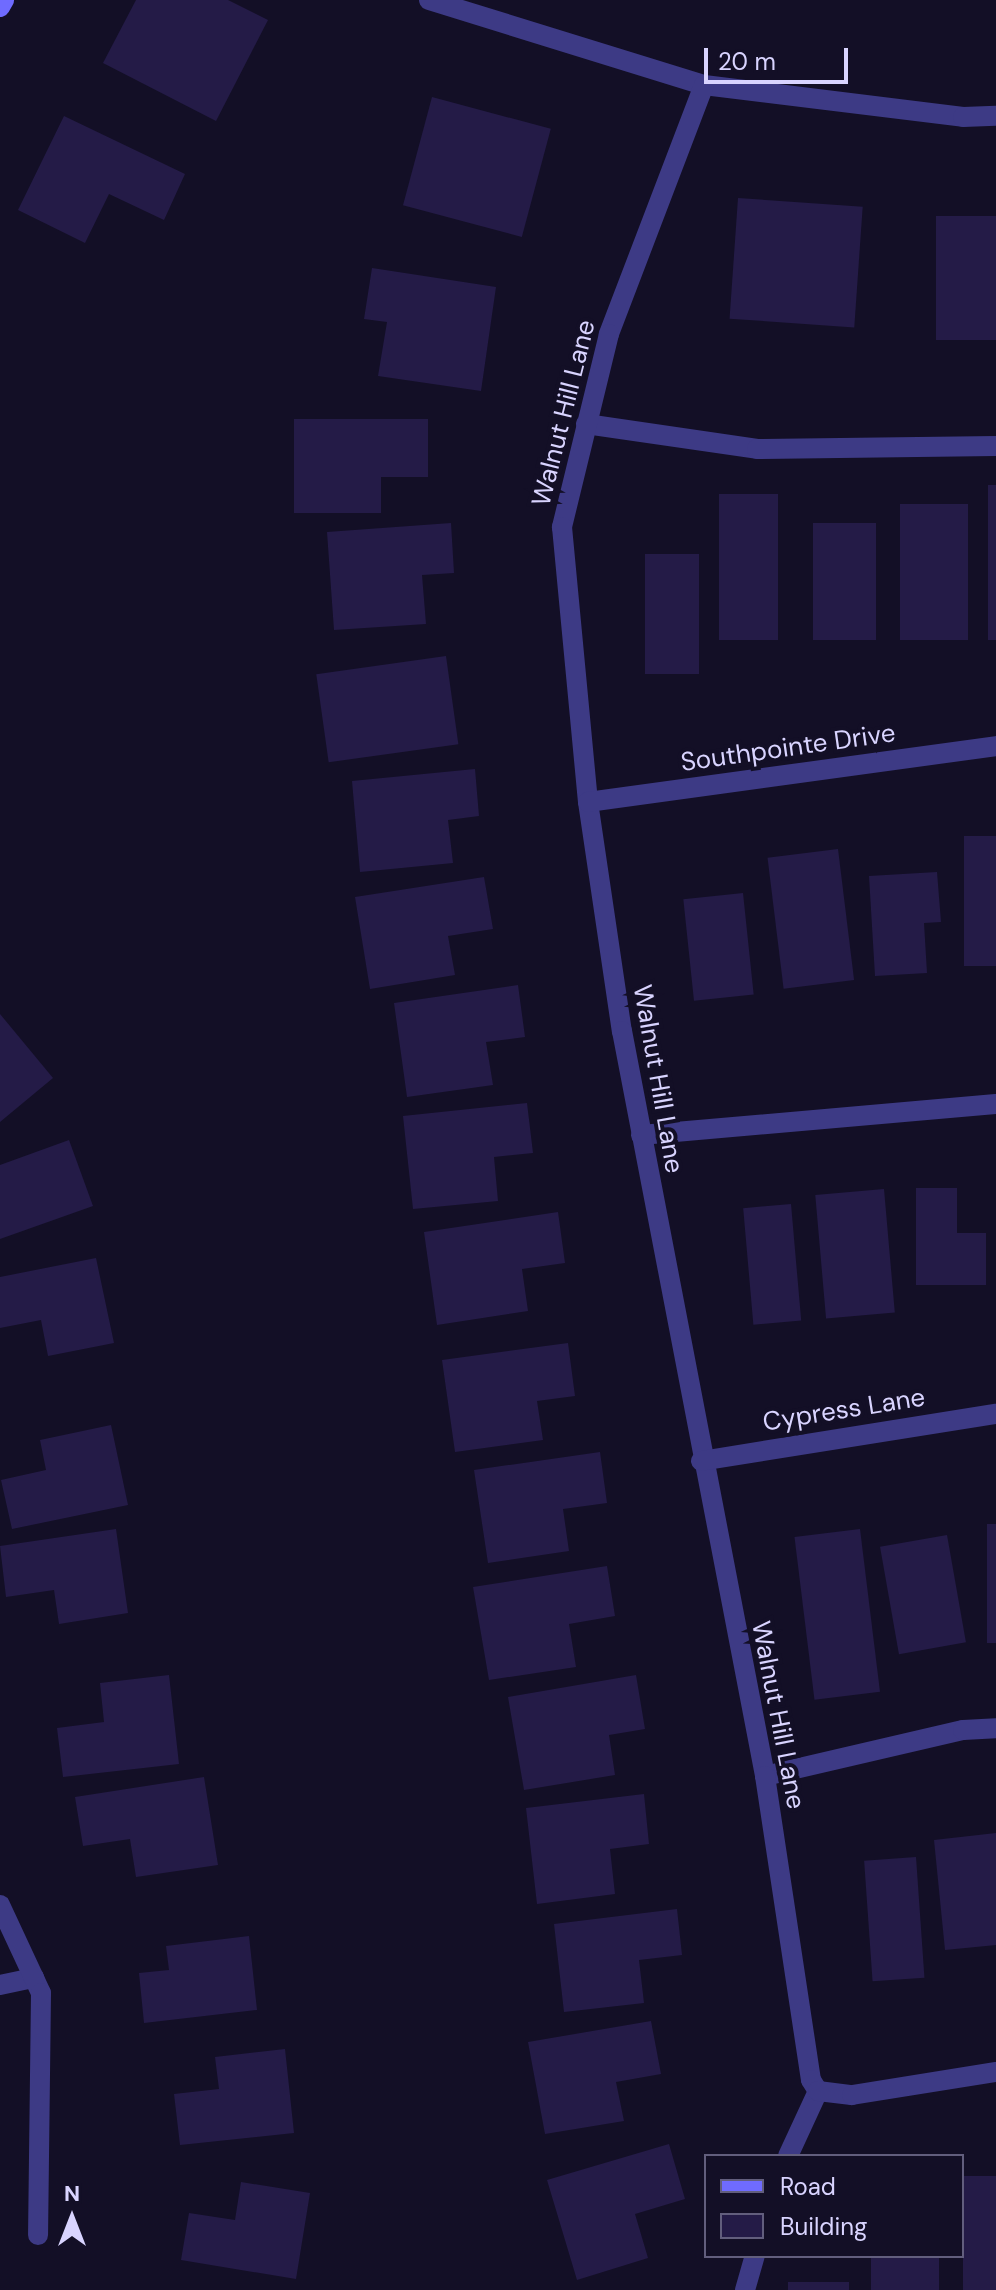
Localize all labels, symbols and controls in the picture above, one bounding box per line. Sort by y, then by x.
scale bar [708,32,852,82]
text: 20 m [718,46,776,77]
street label: Walnut Hill Lane [526,317,602,509]
street label: Southpointe Drive [679,717,897,779]
street label: Walnut Hill Lane [626,982,690,1176]
street label: Cypress Lane [761,1382,927,1438]
street label: Walnut Hill Lane [744,1618,812,1812]
legend [704,2154,964,2258]
text: Road [780,2171,836,2202]
north arrow [32,2178,112,2258]
text: N [64,2179,80,2208]
text: Building [780,2211,867,2242]

